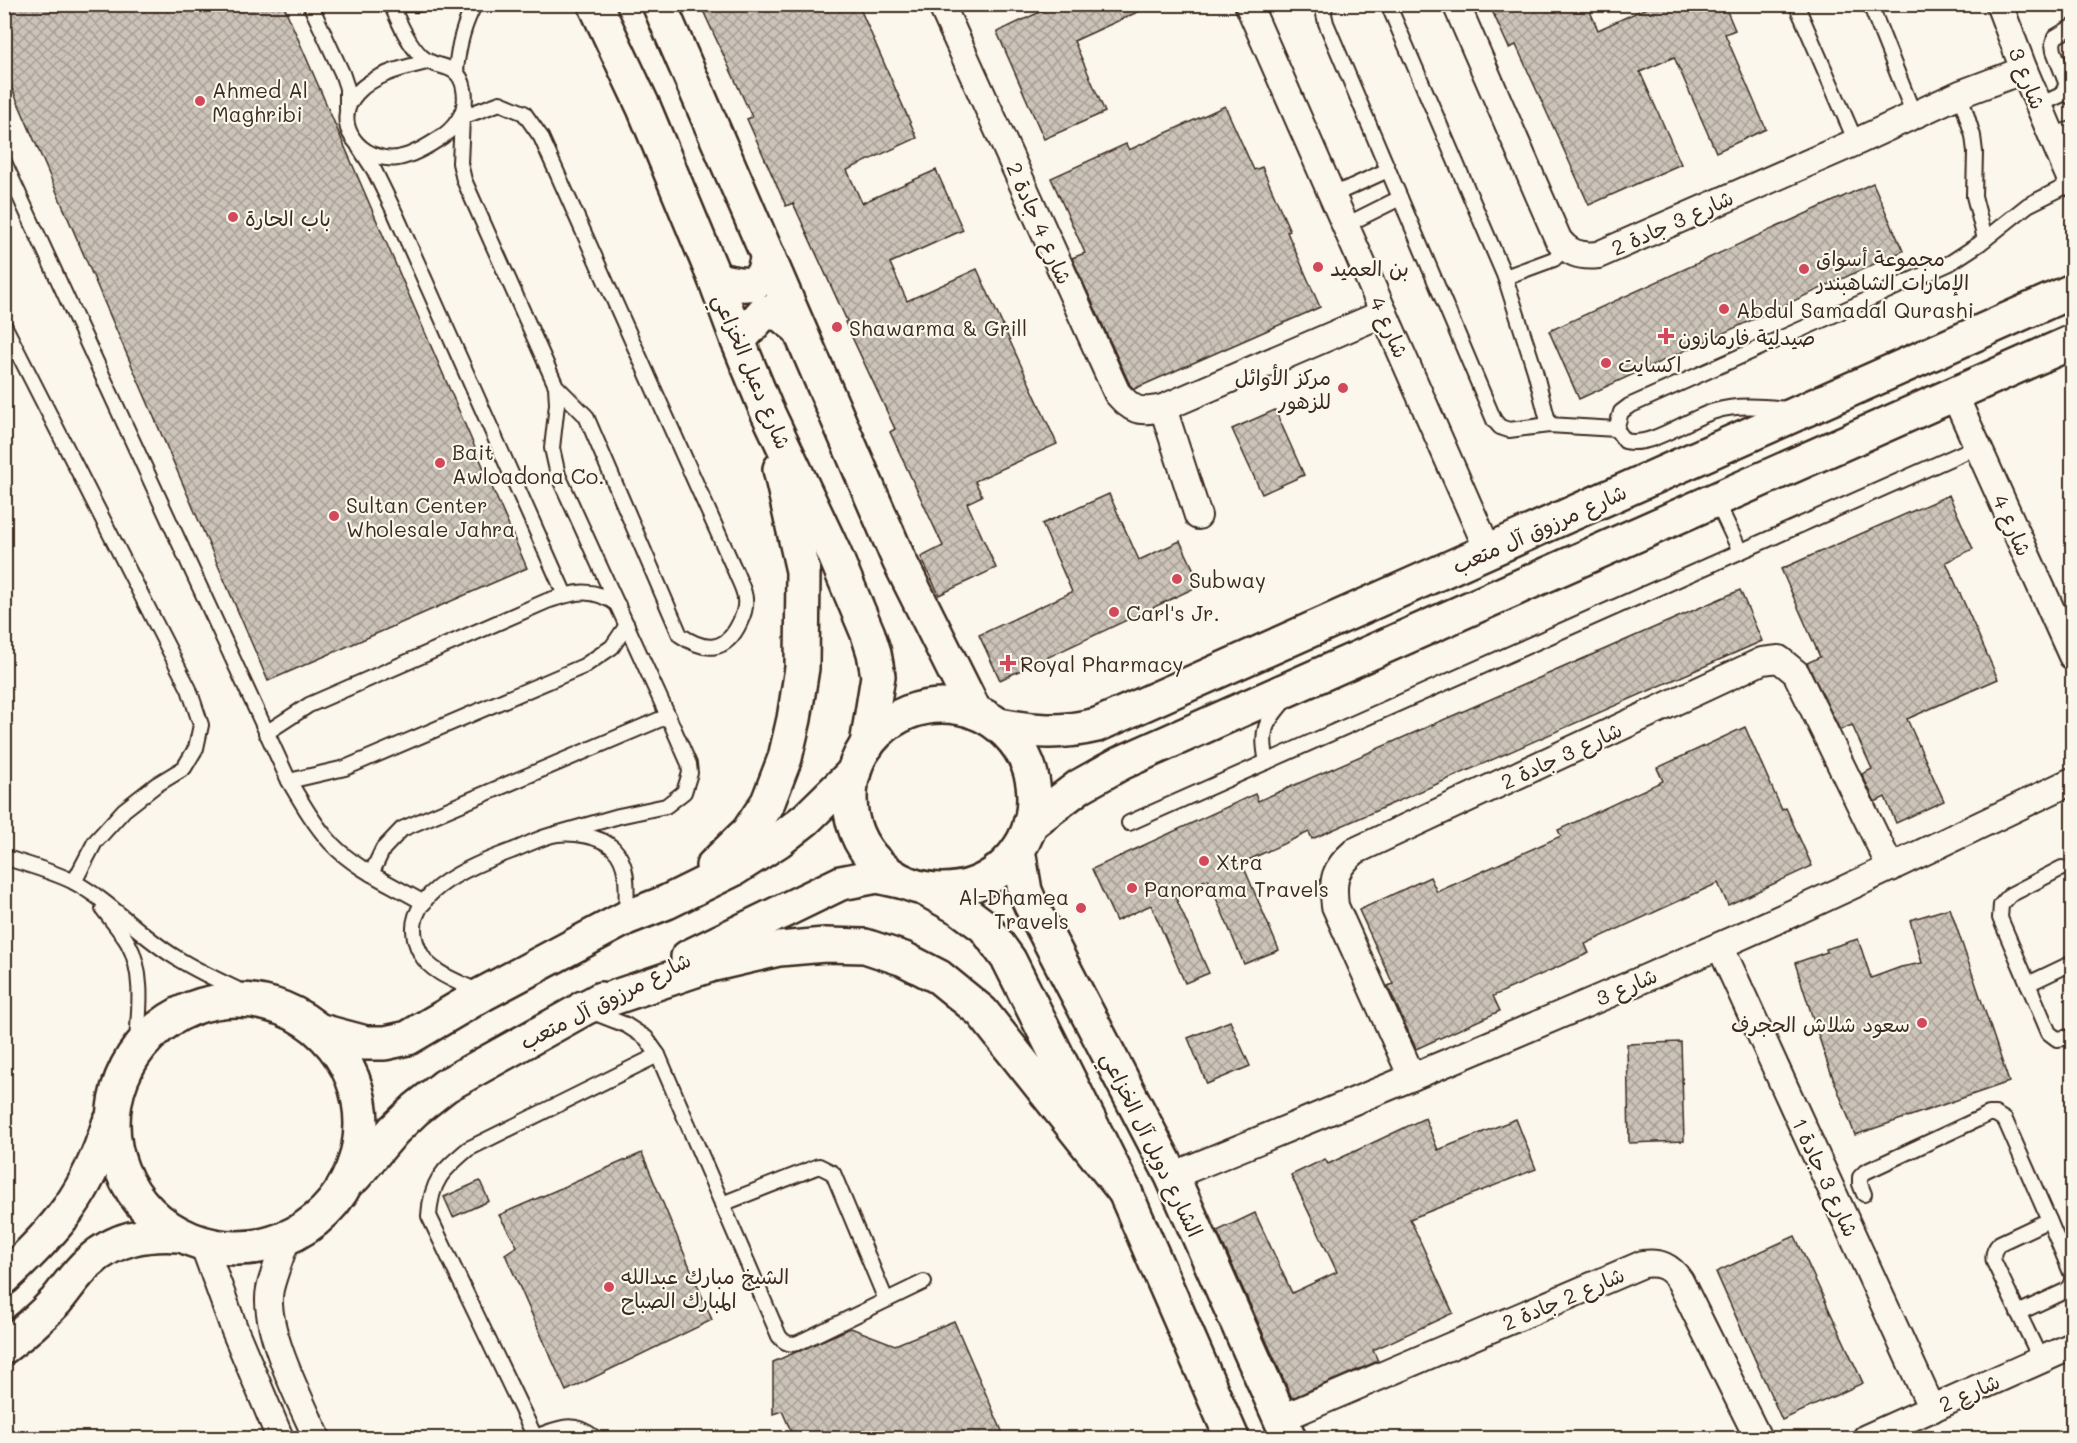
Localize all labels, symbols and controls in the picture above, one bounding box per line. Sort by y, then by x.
street label: شارع 3 [2001,43,2053,114]
place label: Ahmed Al Maghribi [212,76,308,127]
marker: Ahmed Al Maghribi [193,94,207,108]
street label: شارع 4 جادة 2 [998,158,1079,289]
street label: شارع 3 جادة 2 [1607,183,1738,264]
place label: باب الحارة [245,204,331,232]
marker: باب الحارة [226,210,240,224]
place label: مجموعة أسواق الإمارات الشاهبندر [1815,244,1969,296]
place label: بن العميد [1330,254,1409,282]
marker: بن العميد [1311,260,1325,274]
marker: مجموعة أسواق الإمارات الشاهبندر [1797,262,1811,276]
street label: شارع دعبل الخزاعي [702,289,798,456]
street label: شارع 4 [1362,292,1415,363]
place label: Abdul Samadal Qurashi [1736,296,1974,323]
marker: Abdul Samadal Qurashi [1717,302,1731,316]
place label: Shawarma & Grill [849,314,1027,341]
marker: Shawarma & Grill [830,320,844,334]
place label: صيدلية فارمازون [1678,323,1816,350]
marker: صيدلية فارمازون [1659,329,1673,343]
place label: اكسايت [1618,350,1681,377]
marker: اكسايت [1599,356,1613,370]
place label: مركز الأوائل للزهور [1235,363,1331,416]
marker: مركز الأوائل للزهور [1336,381,1350,395]
place label: Bait Awloadona Co. [452,438,605,489]
marker: Bait Awloadona Co. [433,456,447,470]
street label: شارع مرزوق آل متعب [1448,477,1632,581]
street label: شارع 4 [1985,490,2038,561]
place label: Sultan Center Wholesale Jahra [346,491,515,542]
marker: Sultan Center Wholesale Jahra [327,509,341,523]
place label: Subway [1189,566,1266,593]
marker: Subway [1170,572,1184,586]
place label: Carl's Jr. [1126,599,1220,626]
marker: Carl's Jr. [1107,605,1121,619]
place label: Royal Pharmacy [1020,650,1183,677]
marker: Royal Pharmacy [1001,656,1015,670]
street label: شارع 3 جادة 2 [1496,715,1627,798]
place label: Xtra [1216,848,1263,875]
marker: Xtra [1197,854,1211,868]
place label: Panorama Travels [1144,875,1329,902]
marker: Panorama Travels [1125,881,1139,895]
place label: Al-Dhamea Travels [958,883,1069,934]
marker: Al-Dhamea Travels [1074,901,1088,915]
street label: شارع مرزوق آل متعب [515,945,696,1057]
street label: شارع 3 [1591,961,1662,1014]
place label: سعود شلاش الحجرف [1731,1010,1910,1039]
marker: سعود شلاش الحجرف [1915,1016,1929,1030]
street label: الشارع دوبل آل الخزاعي [1090,1047,1210,1244]
street label: شارع 3 جادة 1 [1784,1113,1865,1242]
street label: شارع 2 جادة 2 [1498,1260,1629,1339]
place label: الشيخ مبارك عبدالله المبارك الصباح [621,1262,789,1315]
marker: الشيخ مبارك عبدالله المبارك الصباح [602,1280,616,1294]
street label: شارع 2 [1934,1367,2005,1420]

